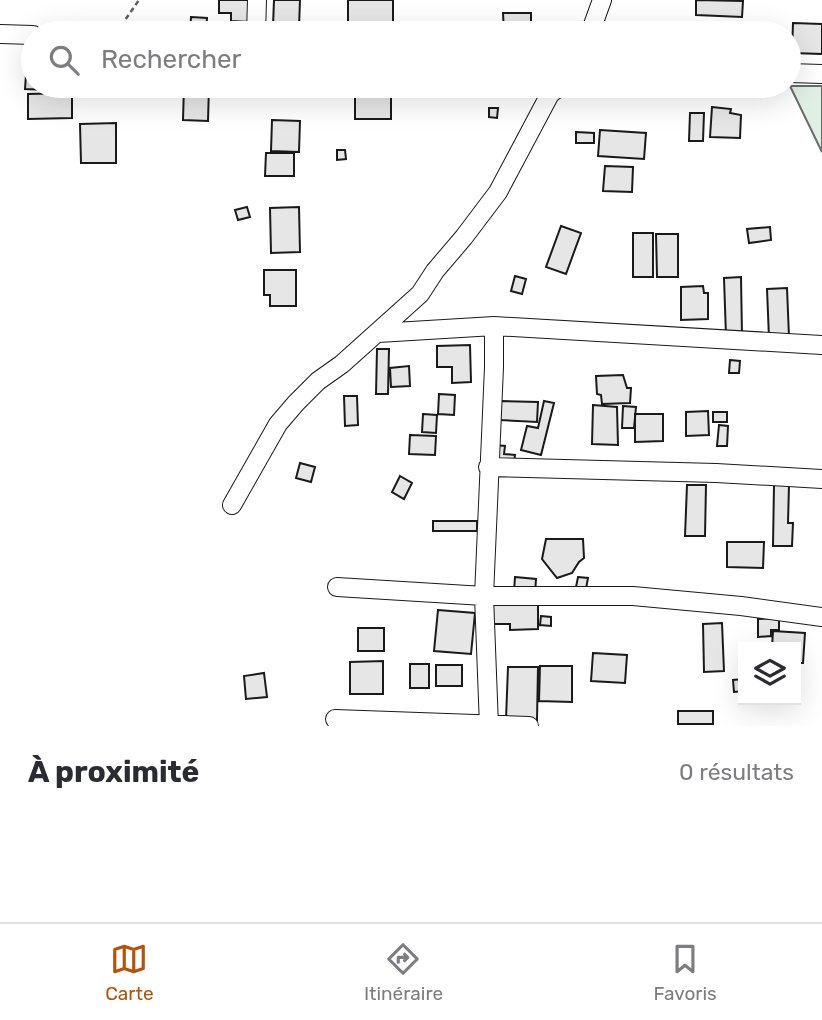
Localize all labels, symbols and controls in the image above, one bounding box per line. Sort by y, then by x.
search box [21,21,801,98]
icon: search [45,41,83,79]
text: Rechercher [101,44,241,75]
map controls [738,642,801,705]
button: layers [738,642,801,705]
text: À proximité [28,754,199,790]
text: 0 résultats [679,758,794,786]
tab: Carte [105,940,154,1005]
tab: Itinéraire [364,940,443,1005]
tab: Favoris [653,940,717,1005]

